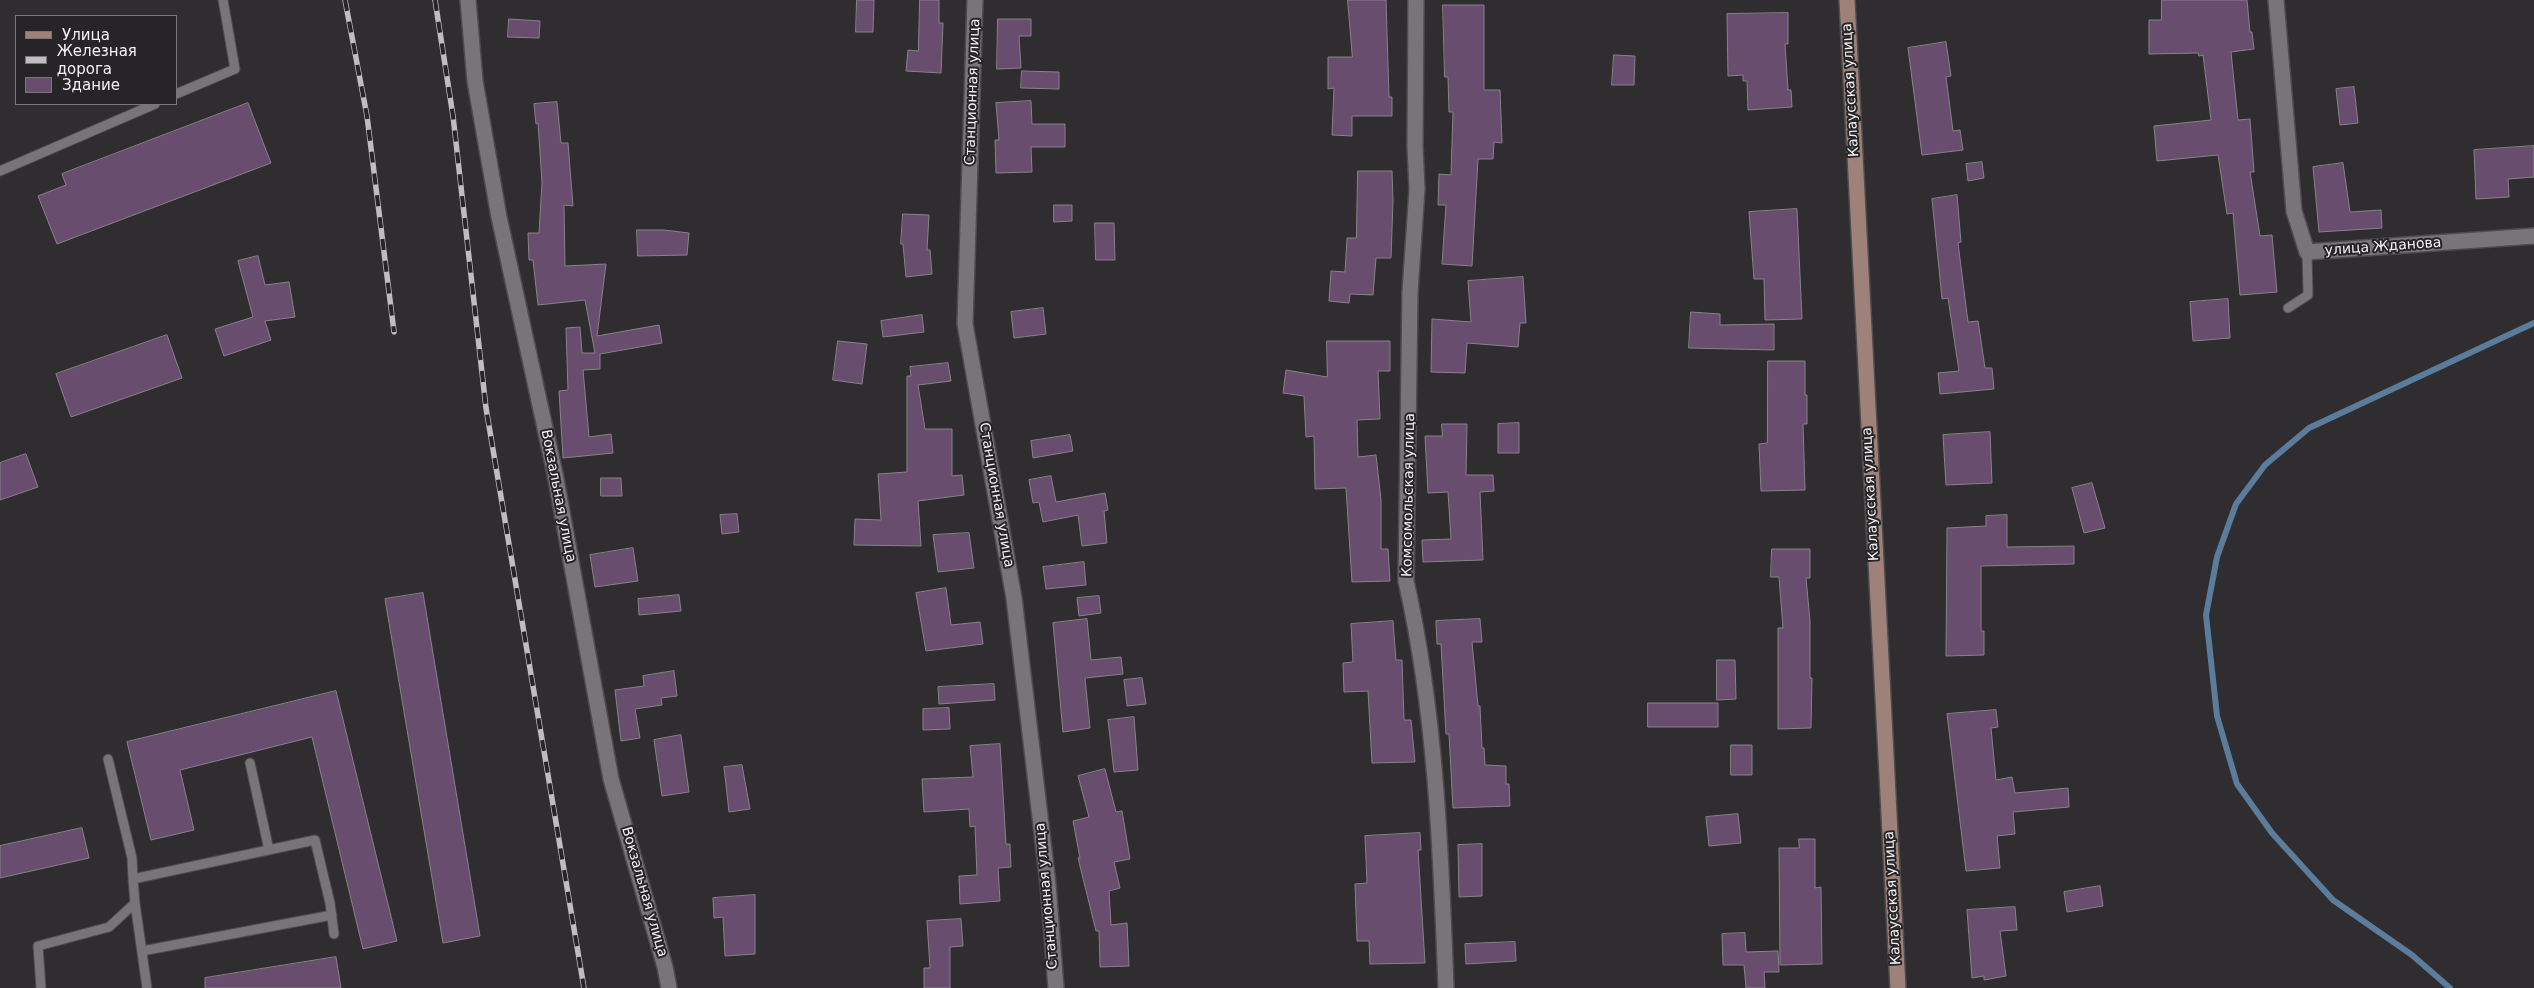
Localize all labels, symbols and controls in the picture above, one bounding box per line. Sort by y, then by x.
legend [15,15,178,105]
street label: Станционная улица [962,18,984,166]
street label: Калаусская улица [1839,23,1863,157]
text: Улица [62,26,110,44]
text: Железная дорога [57,42,137,78]
text: Здание [62,76,120,94]
street label: улица Жданова [2324,235,2442,259]
street label: Комсомольская улица [1399,413,1419,577]
street label: Станционная улица [975,421,1017,569]
street label: Калаусская улица [1859,427,1883,561]
street label: Вокзальная улица [537,428,579,564]
street label: Станционная улица [1032,822,1062,970]
street label: Вокзальная улица [617,825,671,959]
street label: Калаусская улица [1881,831,1905,965]

